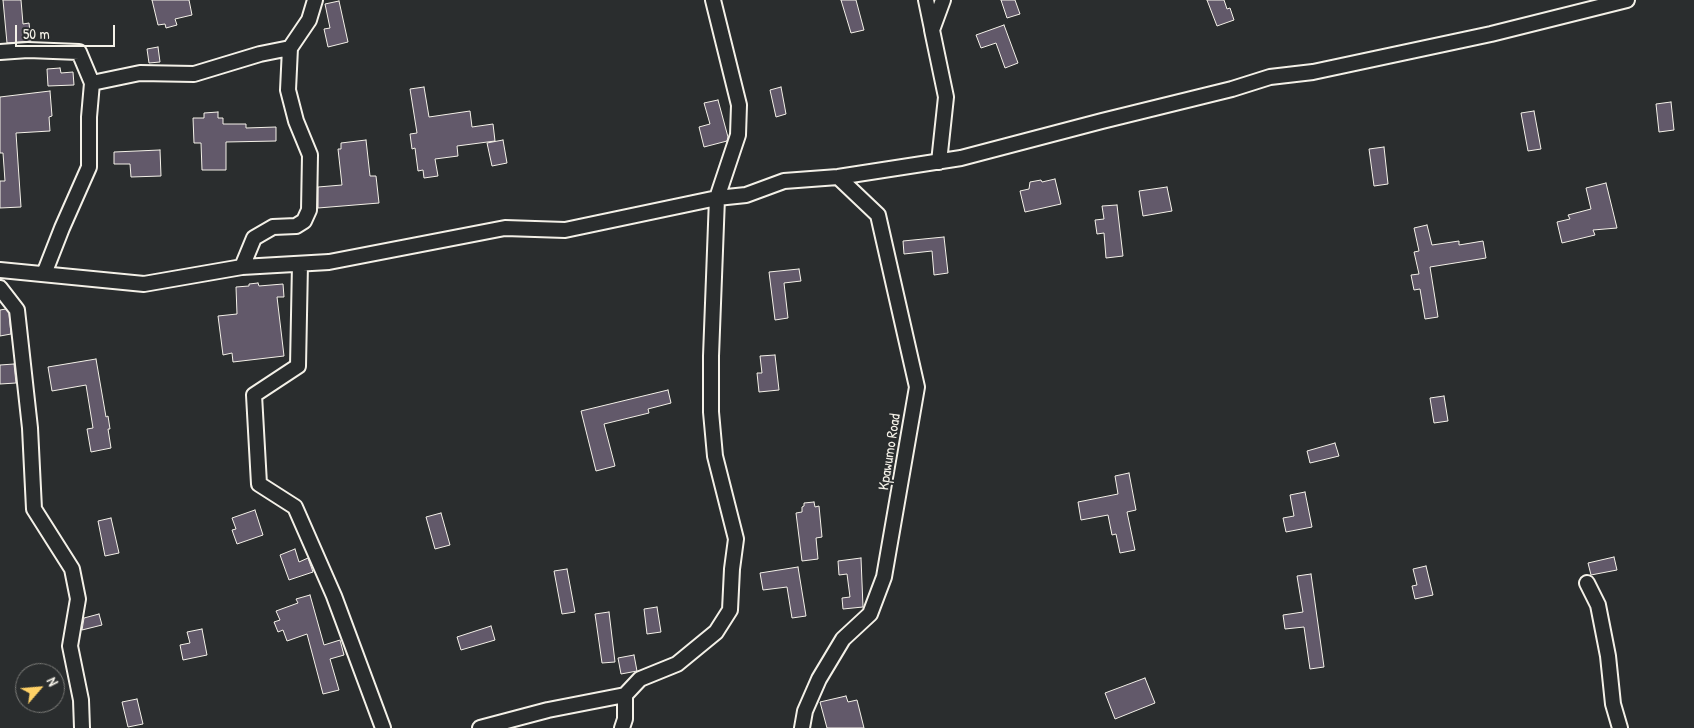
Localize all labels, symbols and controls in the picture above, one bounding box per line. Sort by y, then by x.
scale bar [18,15,118,47]
text: 50 m [23,23,50,44]
street label: Kpawumo Road [875,412,905,492]
north arrow [15,663,65,713]
text: N [43,674,63,689]

